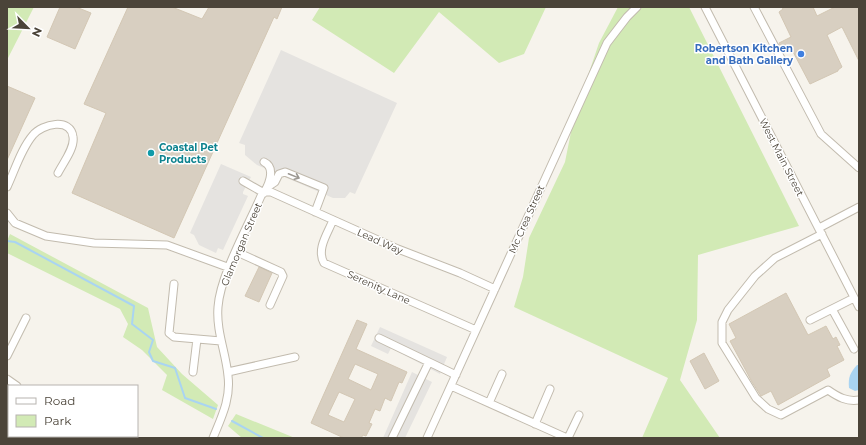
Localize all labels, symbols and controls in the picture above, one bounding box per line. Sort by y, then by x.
north arrow [8,8,48,48]
text: N [29,25,45,39]
place label: Robertson Kitchen and Bath Gallery [695,42,794,67]
marker: Robertson Kitchen and Bath Gallery [796,49,806,59]
street label: West Main Street [756,116,807,198]
place label: Coastal Pet Products [159,141,219,166]
marker: Coastal Pet Products [146,148,156,158]
one-way arrow [288,172,300,180]
street label: Mc Crea Street [506,183,547,255]
street label: Glamorgan Street [218,200,265,288]
street label: Lead Way [355,226,405,258]
street label: Serenity Lane [345,268,412,307]
legend [8,385,138,437]
text: Road [44,393,75,408]
text: Park [44,413,72,428]

